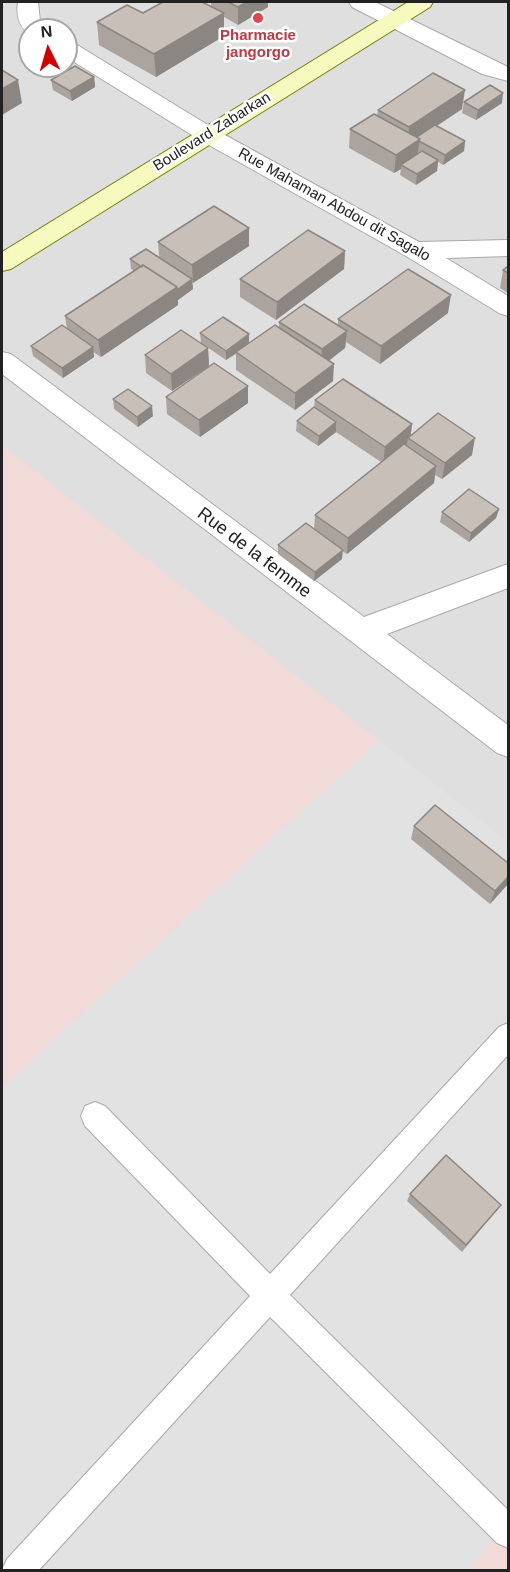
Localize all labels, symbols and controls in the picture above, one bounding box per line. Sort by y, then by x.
marker: Pharmacie jangorgo [251,11,265,25]
north arrow [18,18,78,78]
text: N [40,23,53,41]
place label: Pharmacie jangorgo [220,27,296,62]
street label: Boulevard Zabarkan [150,89,274,175]
street label: Rue Mahaman Abdou dit Sagalo [235,145,433,265]
street label: Rue de la femme [193,503,315,603]

